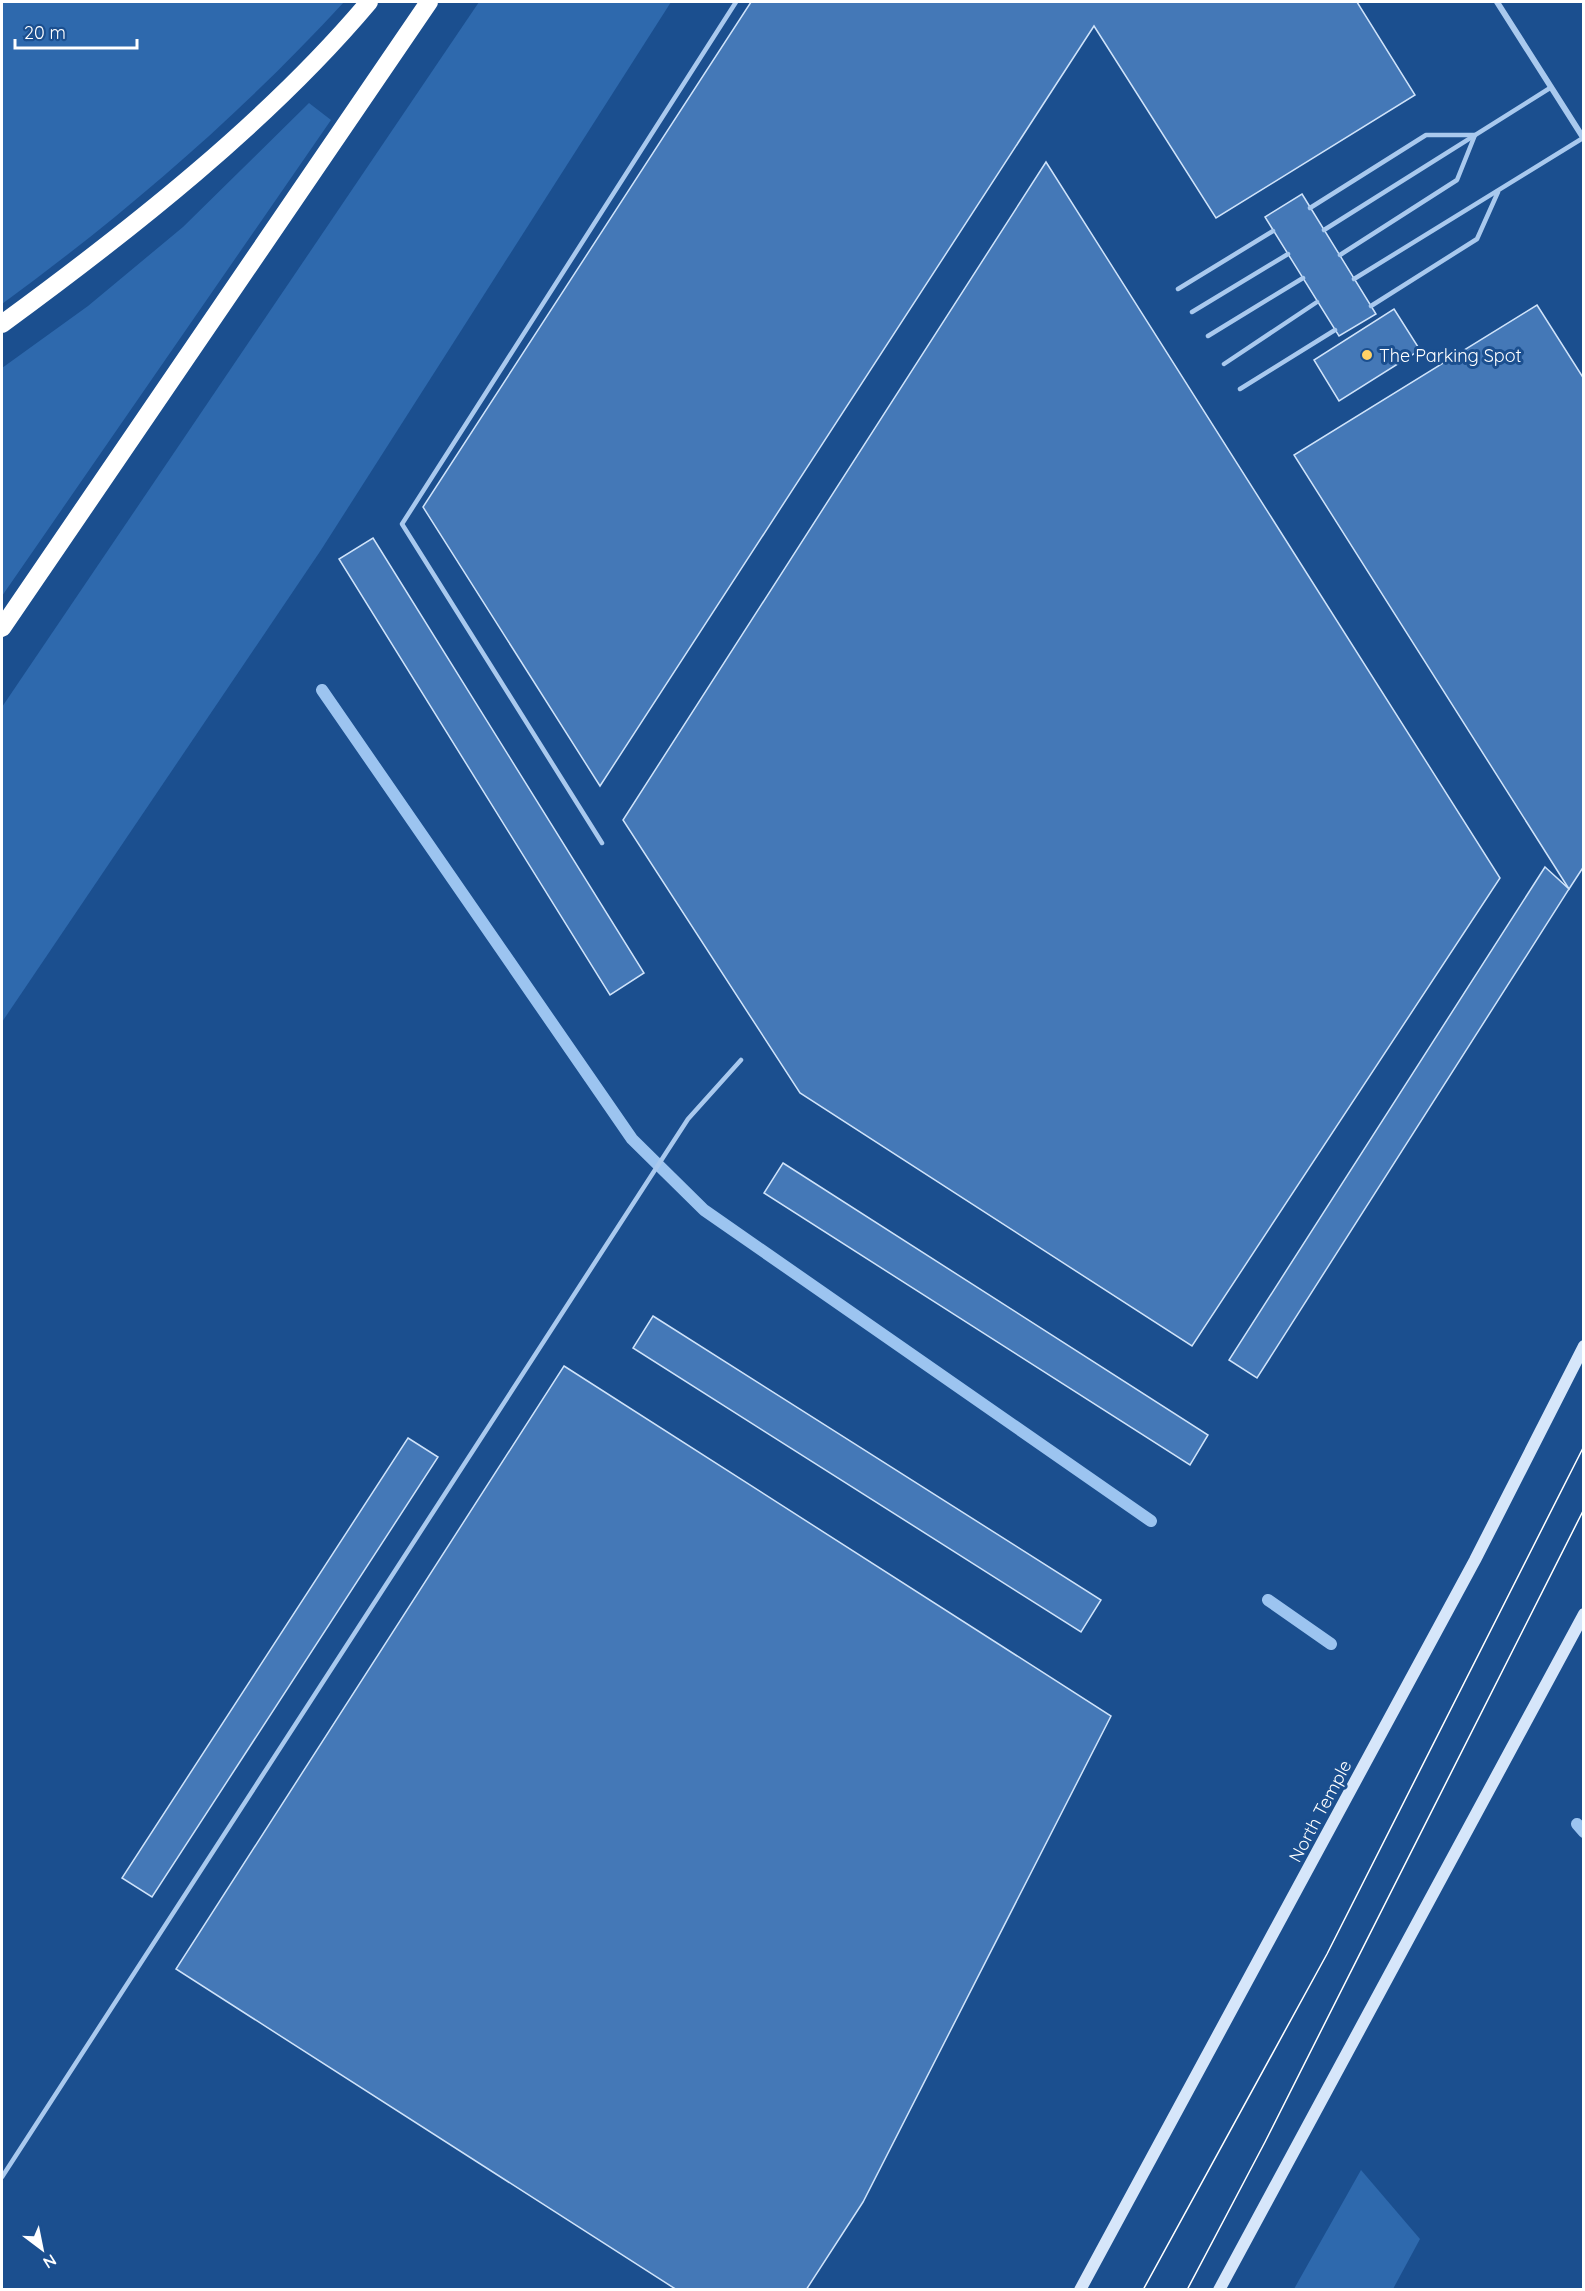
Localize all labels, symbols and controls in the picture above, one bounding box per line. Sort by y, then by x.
scale bar [15,12,136,50]
text: 20 m [24,21,66,44]
place label: The Parking Spot [1379,344,1522,367]
marker: The Parking Spot [1360,348,1374,362]
street label: North Temple [1283,1756,1357,1866]
north arrow [12,2219,72,2279]
text: N [40,2250,60,2273]

